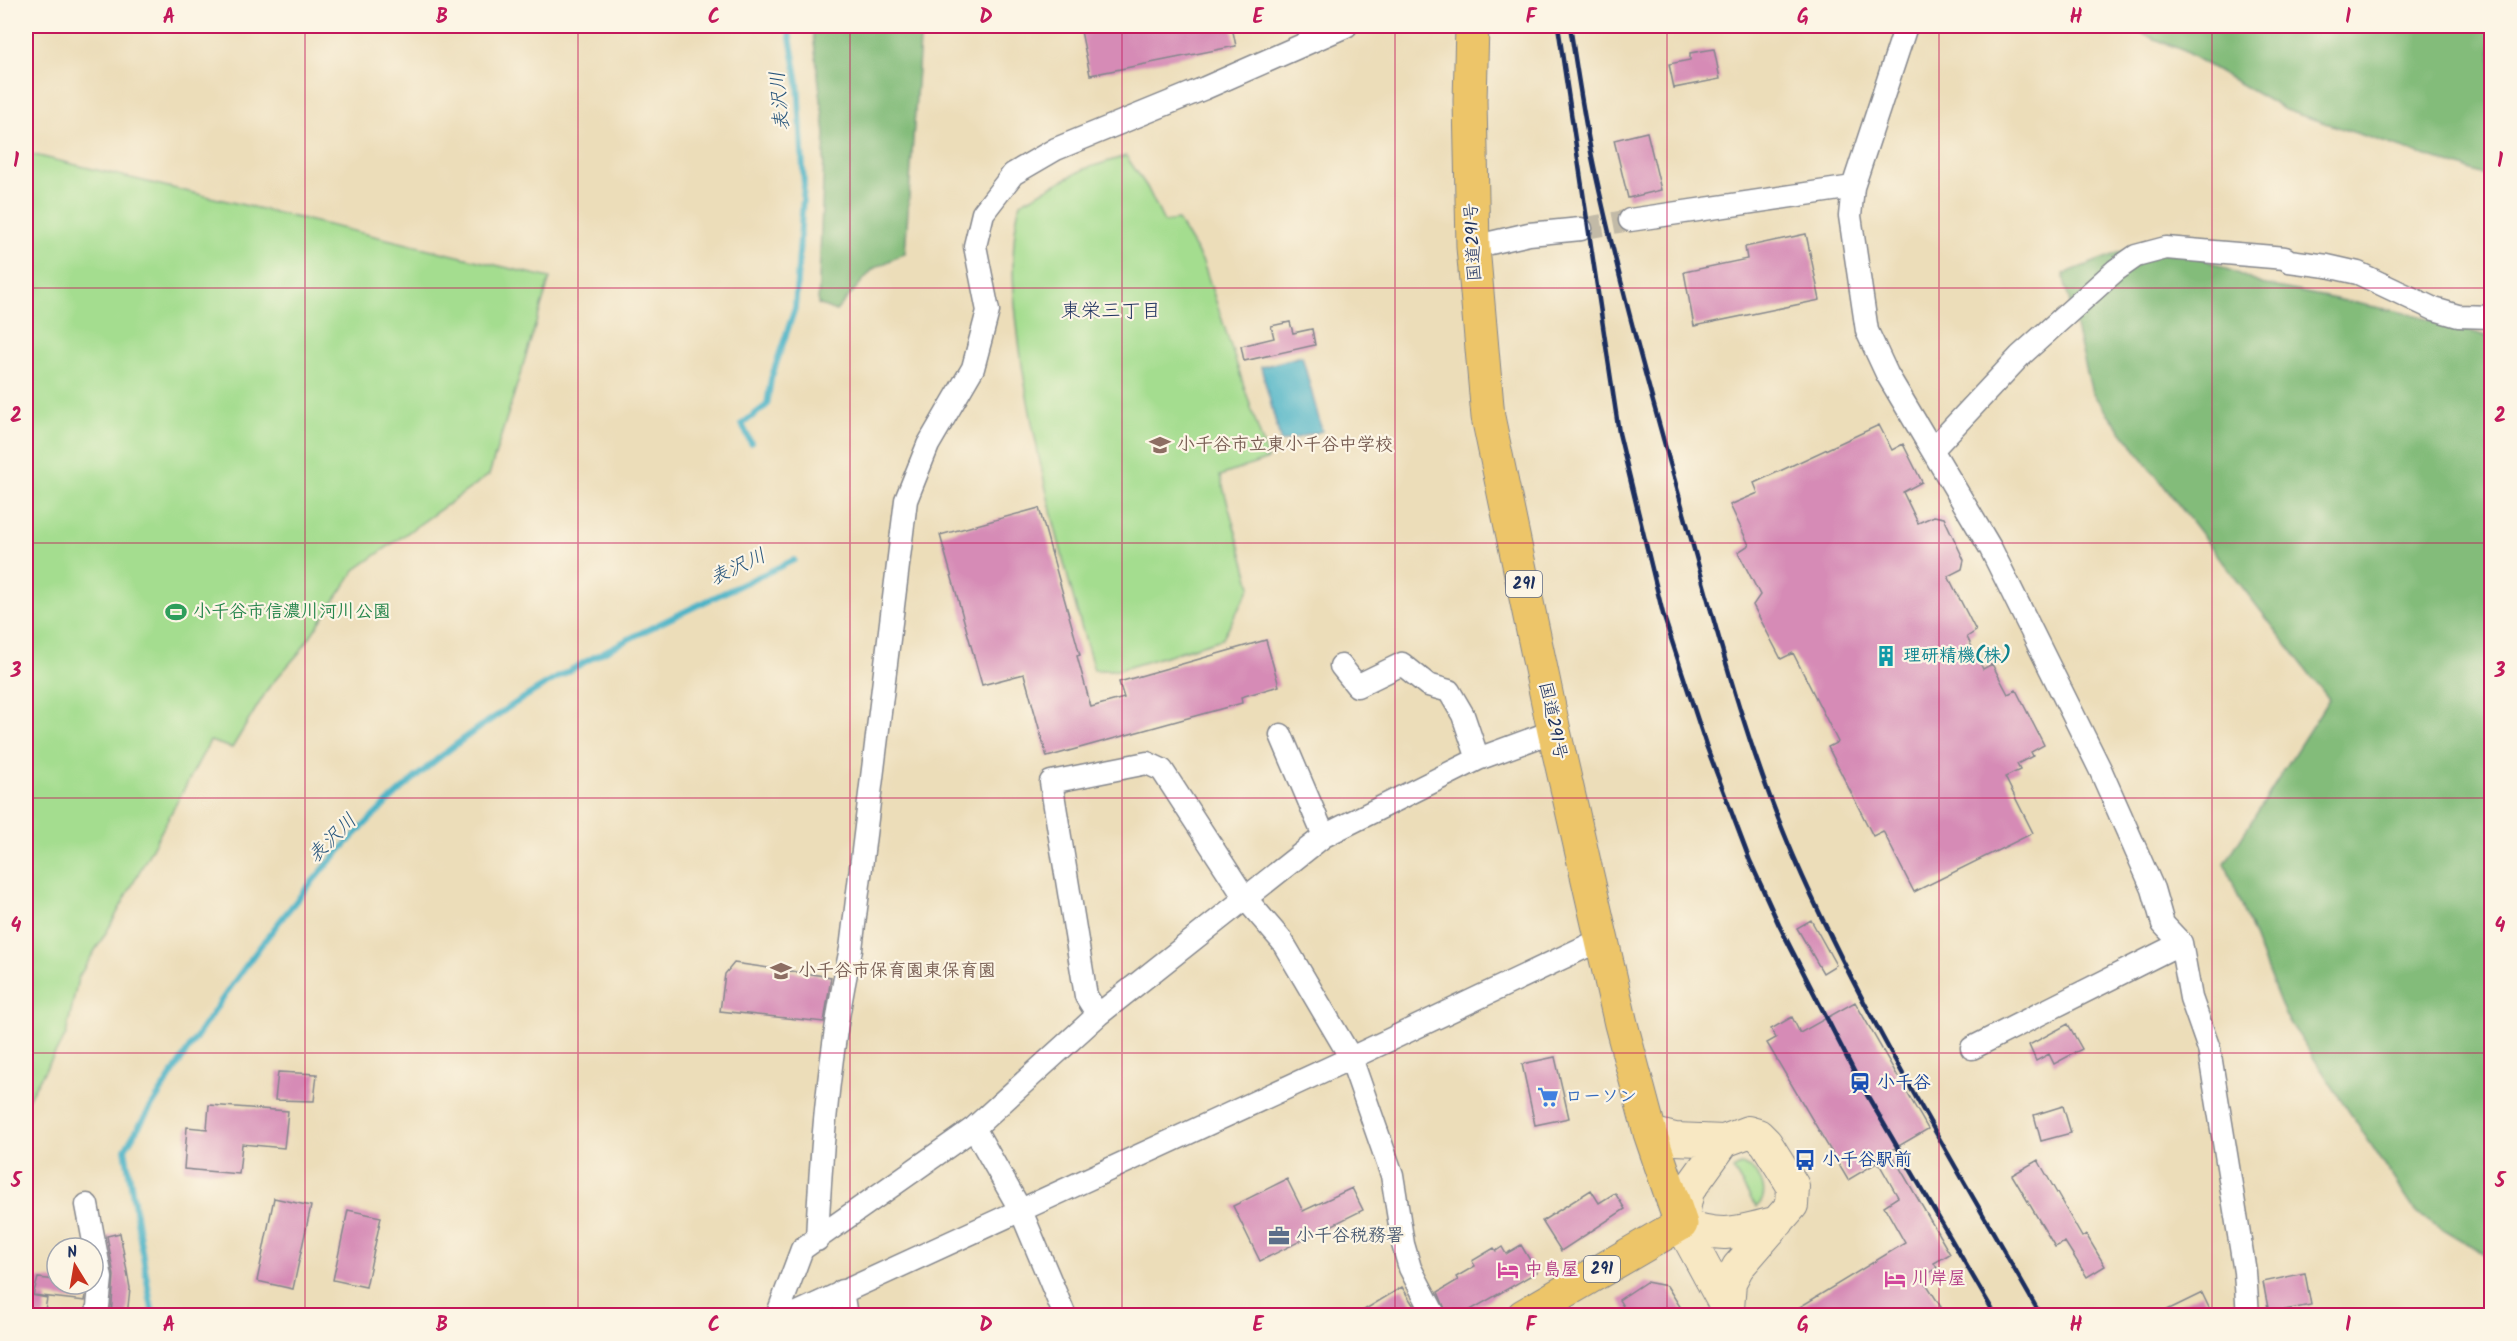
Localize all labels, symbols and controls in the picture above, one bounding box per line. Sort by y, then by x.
text: A [163,2,175,34]
text: B [436,2,448,34]
text: C [708,2,720,34]
text: D [979,2,993,34]
text: E [1252,2,1264,34]
text: F [1526,2,1538,34]
text: G [1797,2,1809,34]
text: H [2069,2,2083,34]
text: I [2345,2,2351,34]
water label: 表沢川 [762,70,800,132]
text: 1 [13,146,19,178]
text: 1 [2497,146,2503,178]
street label: 国道291号 [1457,202,1491,282]
district label: 東栄三丁目 [1061,296,1161,328]
text: 2 [10,401,22,433]
text: 2 [2494,401,2506,433]
place label: 小千谷市立東小千谷中学校 [1177,431,1393,460]
school or university icon: 小千谷市立東小千谷中学校 [1148,433,1172,457]
water label: 表沢川 [704,541,772,595]
road number: 291 [1506,571,1542,597]
place label: 小千谷市信濃川河川公園 [193,598,391,627]
sports icon: 小千谷市信濃川河川公園 [164,600,188,624]
place label: 理研精機(株) [1903,642,2011,671]
building icon: 理研精機(株) [1874,644,1898,668]
text: 3 [10,656,22,688]
text: 3 [2494,656,2506,688]
street label: 国道291号 [1530,679,1574,763]
water label: 表沢川 [300,806,366,872]
text: 4 [11,911,22,943]
text: 4 [2495,911,2506,943]
place label: 小千谷市保育園東保育園 [798,957,996,986]
school or university icon: 小千谷市保育園東保育園 [769,959,793,983]
place label: 小千谷 [1877,1069,1931,1098]
station icon: 小千谷 [1848,1071,1872,1095]
place label: ローソン [1565,1083,1637,1112]
supermarket icon: ローソン [1536,1085,1560,1109]
place label: 小千谷駅前 [1822,1146,1912,1175]
bus stop icon: 小千谷駅前 [1793,1148,1817,1172]
text: 5 [10,1166,23,1198]
text: 5 [2494,1166,2507,1198]
place label: 小千谷税務署 [1296,1222,1404,1251]
office icon: 小千谷税務署 [1267,1224,1291,1248]
north arrow [45,1236,105,1296]
text: N [65,1240,80,1266]
place label: 中島屋 [1525,1256,1579,1285]
road number: 291 [1584,1256,1620,1282]
hotel icon: 中島屋 [1496,1258,1520,1282]
place label: 川岸屋 [1912,1265,1966,1294]
hotel icon: 川岸屋 [1883,1267,1907,1291]
text: A [163,1310,175,1341]
text: B [436,1310,448,1341]
text: C [708,1310,720,1341]
text: D [979,1310,993,1341]
text: E [1252,1310,1264,1341]
text: F [1526,1310,1538,1341]
text: G [1797,1310,1809,1341]
text: H [2069,1310,2083,1341]
text: I [2345,1310,2351,1341]

